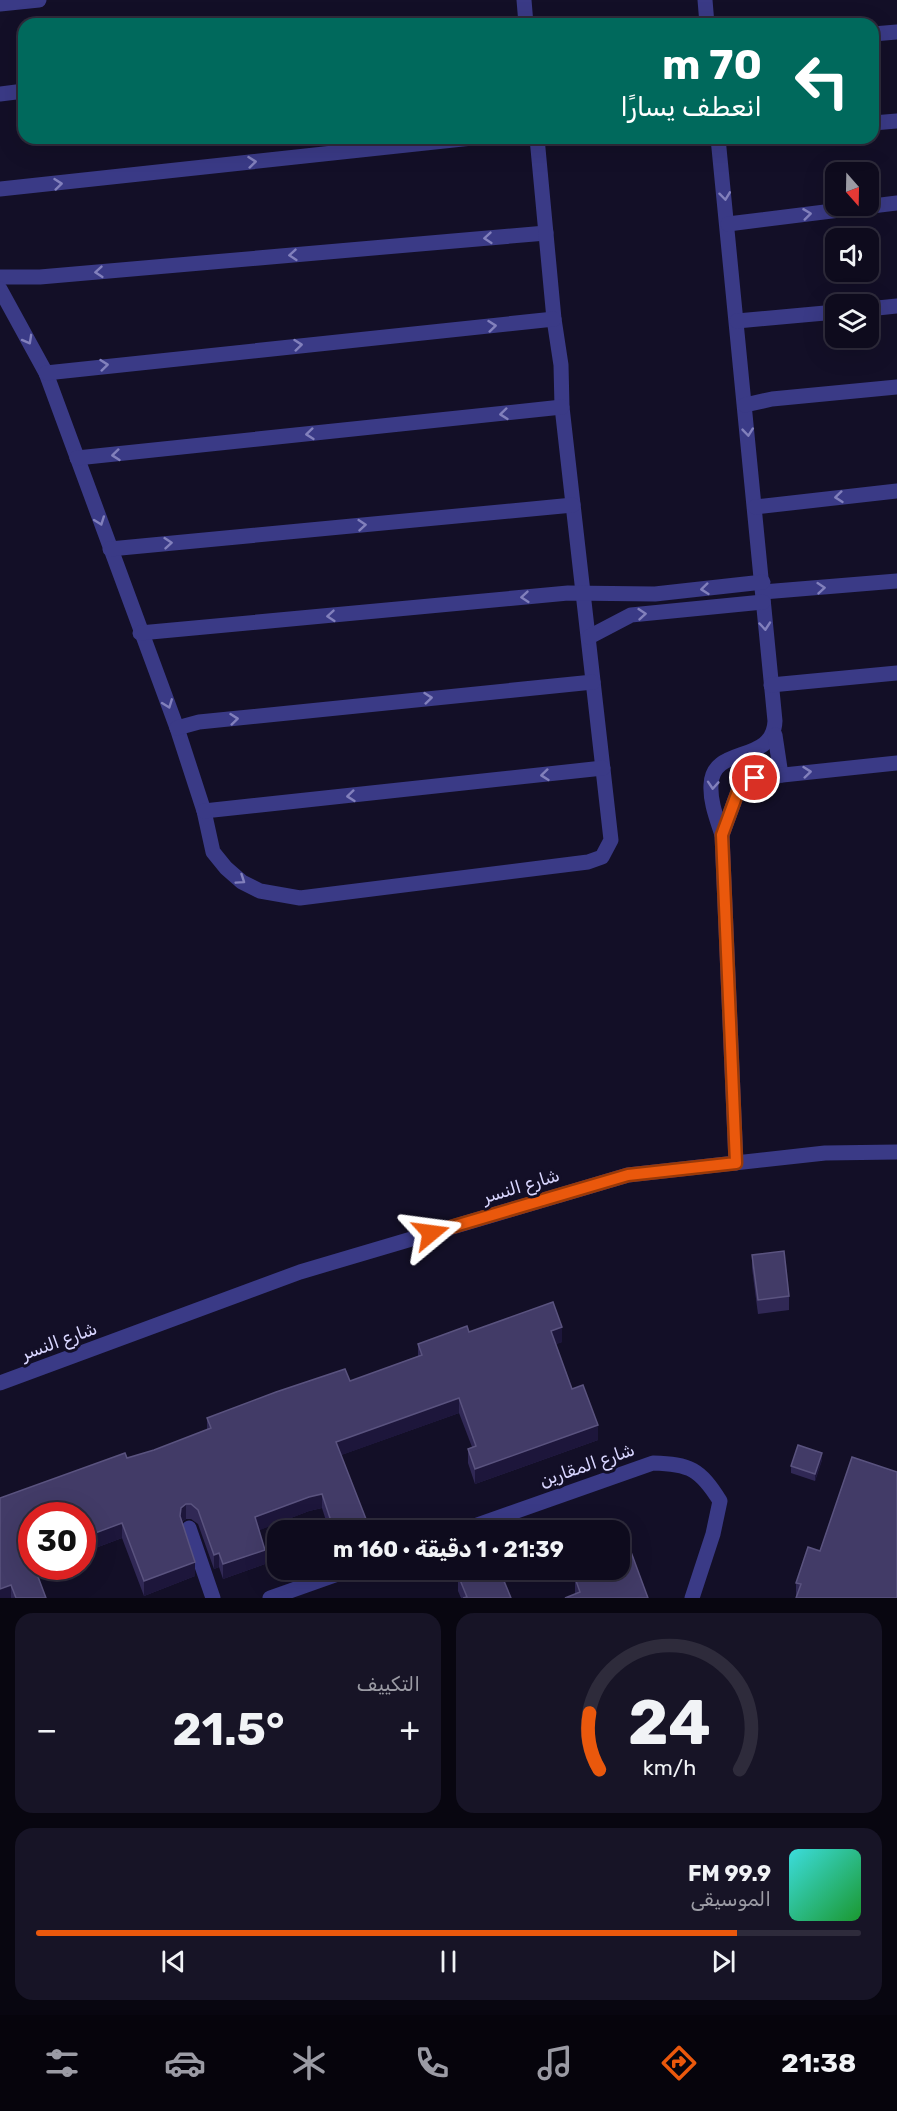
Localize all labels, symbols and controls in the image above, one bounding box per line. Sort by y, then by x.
text: 70 m [662,40,762,90]
icon: left [783,42,861,120]
text: انعطف يسارًا [620,91,762,123]
one-way arrow [247,156,257,169]
north arrow [825,162,879,216]
map controls [825,162,879,348]
one-way arrow [54,178,63,191]
one-way arrow [718,192,731,201]
one-way arrow [803,208,812,221]
button: sound [825,228,879,282]
one-way arrow [483,231,492,244]
one-way arrow [289,248,298,261]
one-way arrow [95,265,104,278]
button: layers [825,294,879,348]
one-way arrow [488,320,497,333]
one-way arrow [21,334,32,344]
one-way arrow [294,340,303,352]
one-way arrow [100,359,109,372]
one-way arrow [499,407,509,419]
one-way arrow [306,427,315,440]
one-way arrow [741,427,754,437]
one-way arrow [112,448,121,461]
one-way arrow [834,490,843,503]
one-way arrow [92,515,105,526]
one-way arrow [358,519,367,532]
one-way arrow [164,537,173,550]
one-way arrow [700,582,709,594]
one-way arrow [817,582,826,595]
one-way arrow [521,590,530,603]
one-way arrow [638,608,647,621]
one-way arrow [326,609,336,622]
one-way arrow [758,622,771,631]
one-way arrow [424,692,433,705]
one-way arrow [160,698,173,709]
one-way arrow [230,713,239,725]
pin [729,752,780,803]
icon: arrive [738,761,771,794]
one-way arrow [802,766,811,779]
one-way arrow [540,768,549,781]
one-way arrow [706,780,719,789]
one-way arrow [346,790,356,802]
one-way arrow [234,873,245,884]
street label: شارع النسر [479,1164,562,1209]
position arrow [399,1201,463,1265]
street label: شارع النسر [17,1317,100,1366]
street label: شارع المقارين [536,1438,638,1493]
speed limit sign: 30 [18,1502,96,1580]
text: 21:39 · 1 دقيقة · 160 m [333,1536,564,1563]
text: التكييف [357,1672,420,1696]
text: 24 [628,1686,710,1760]
text: 21.5° [172,1703,284,1756]
text: − [36,1710,57,1749]
text: + [399,1710,420,1749]
text: km/h [642,1755,696,1780]
text: 99.9 FM [688,1860,771,1887]
text: الموسيقى [690,1887,771,1911]
icon: previous [157,1945,190,1978]
icon: pause [432,1945,465,1978]
icon: next [707,1945,740,1978]
icon: filters [41,2042,83,2084]
icon: car [164,2042,206,2084]
icon: climate [288,2042,330,2084]
icon: phone [411,2042,453,2084]
icon: music [534,2042,576,2084]
icon: directions [658,2042,700,2084]
text: 21:38 [781,2047,856,2079]

